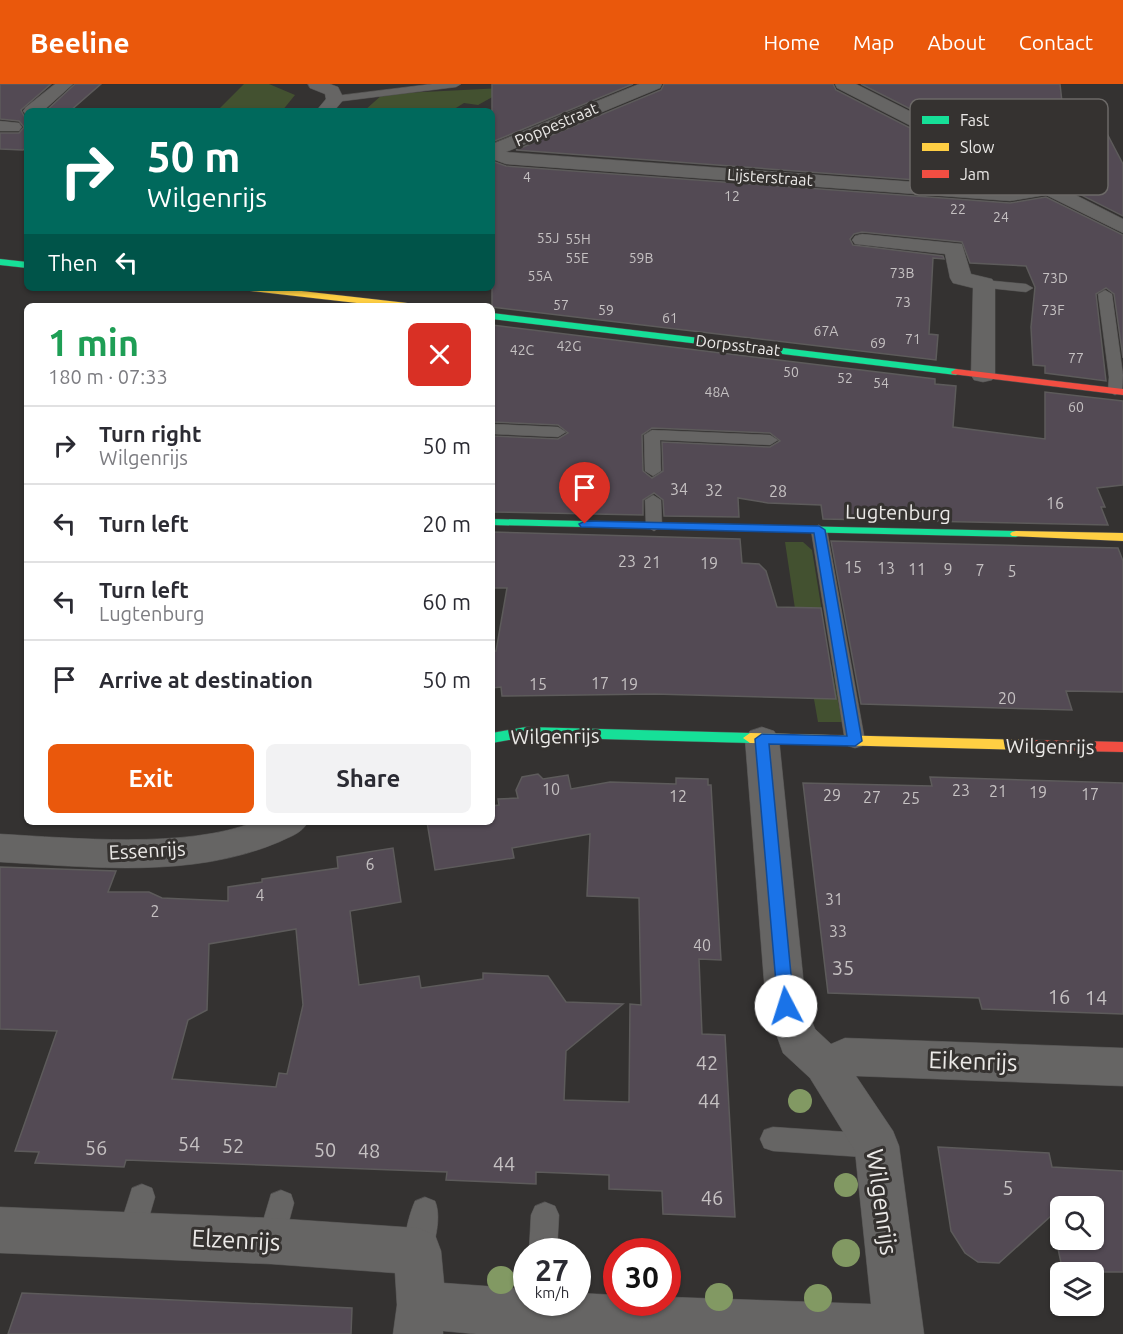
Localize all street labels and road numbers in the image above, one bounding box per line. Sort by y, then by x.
street label: Poppestraat [512,98,601,150]
street label: Lijsterstraat [726,165,814,189]
street label: Dorpsstraat [695,331,782,359]
street label: Lugtenburg [845,500,951,524]
street label: Wilgenrijs [510,724,600,748]
street label: Wilgenrijs [1005,734,1095,758]
street label: Essenrijs [108,837,186,863]
street label: Eikenrijs [928,1046,1018,1076]
street label: Wilgenrijs [861,1147,903,1257]
street label: Elzenrijs [191,1224,281,1256]

